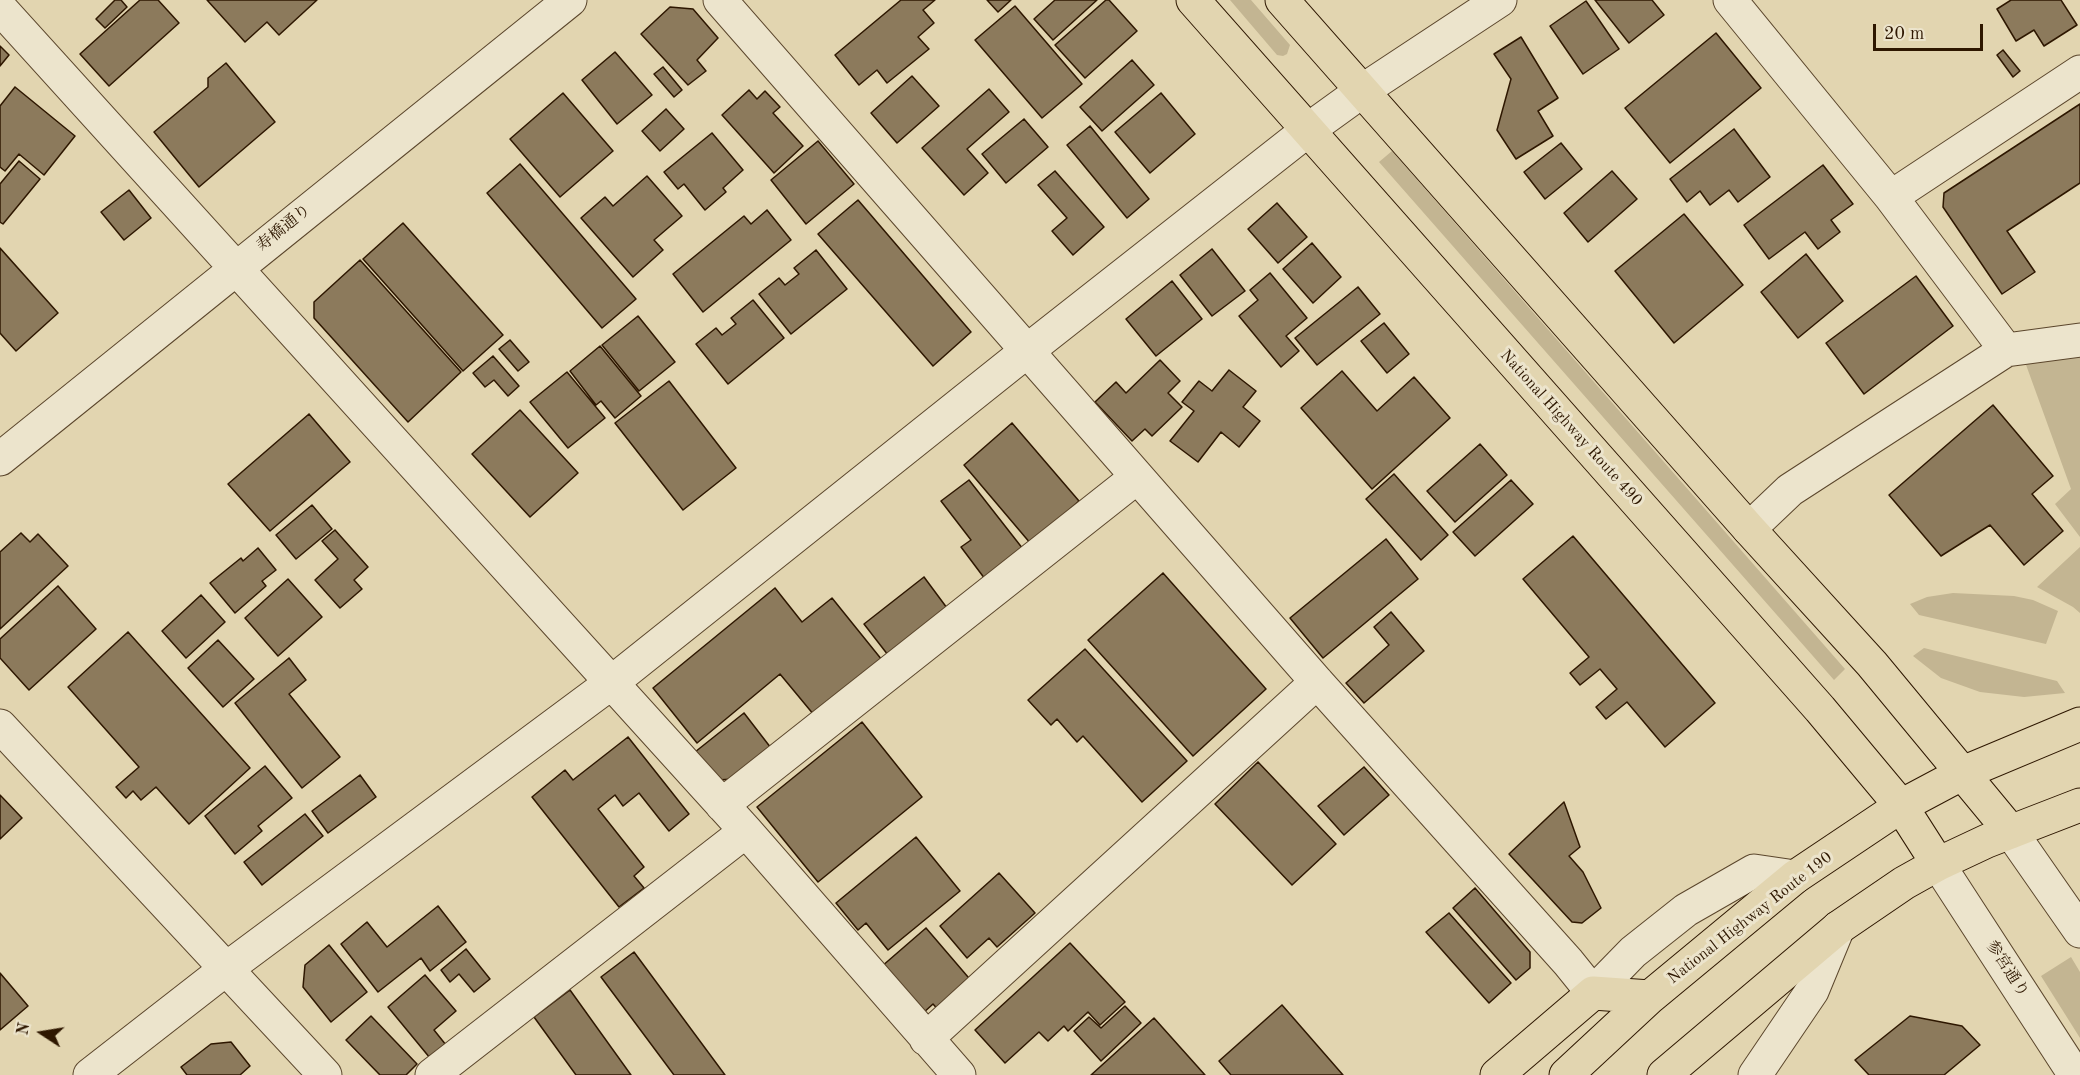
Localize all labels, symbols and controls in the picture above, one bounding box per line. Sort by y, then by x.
scale bar [1876,12,1986,50]
text: 20 m [1884,25,1924,43]
street label: 寿橋通り [253,200,315,256]
street label: National Highway Route 490 [1496,346,1646,510]
street label: National Highway Route 190 [1664,848,1836,988]
street label: 参宮通り [1982,937,2032,1001]
north arrow [12,1003,72,1063]
text: N [15,1022,33,1037]

